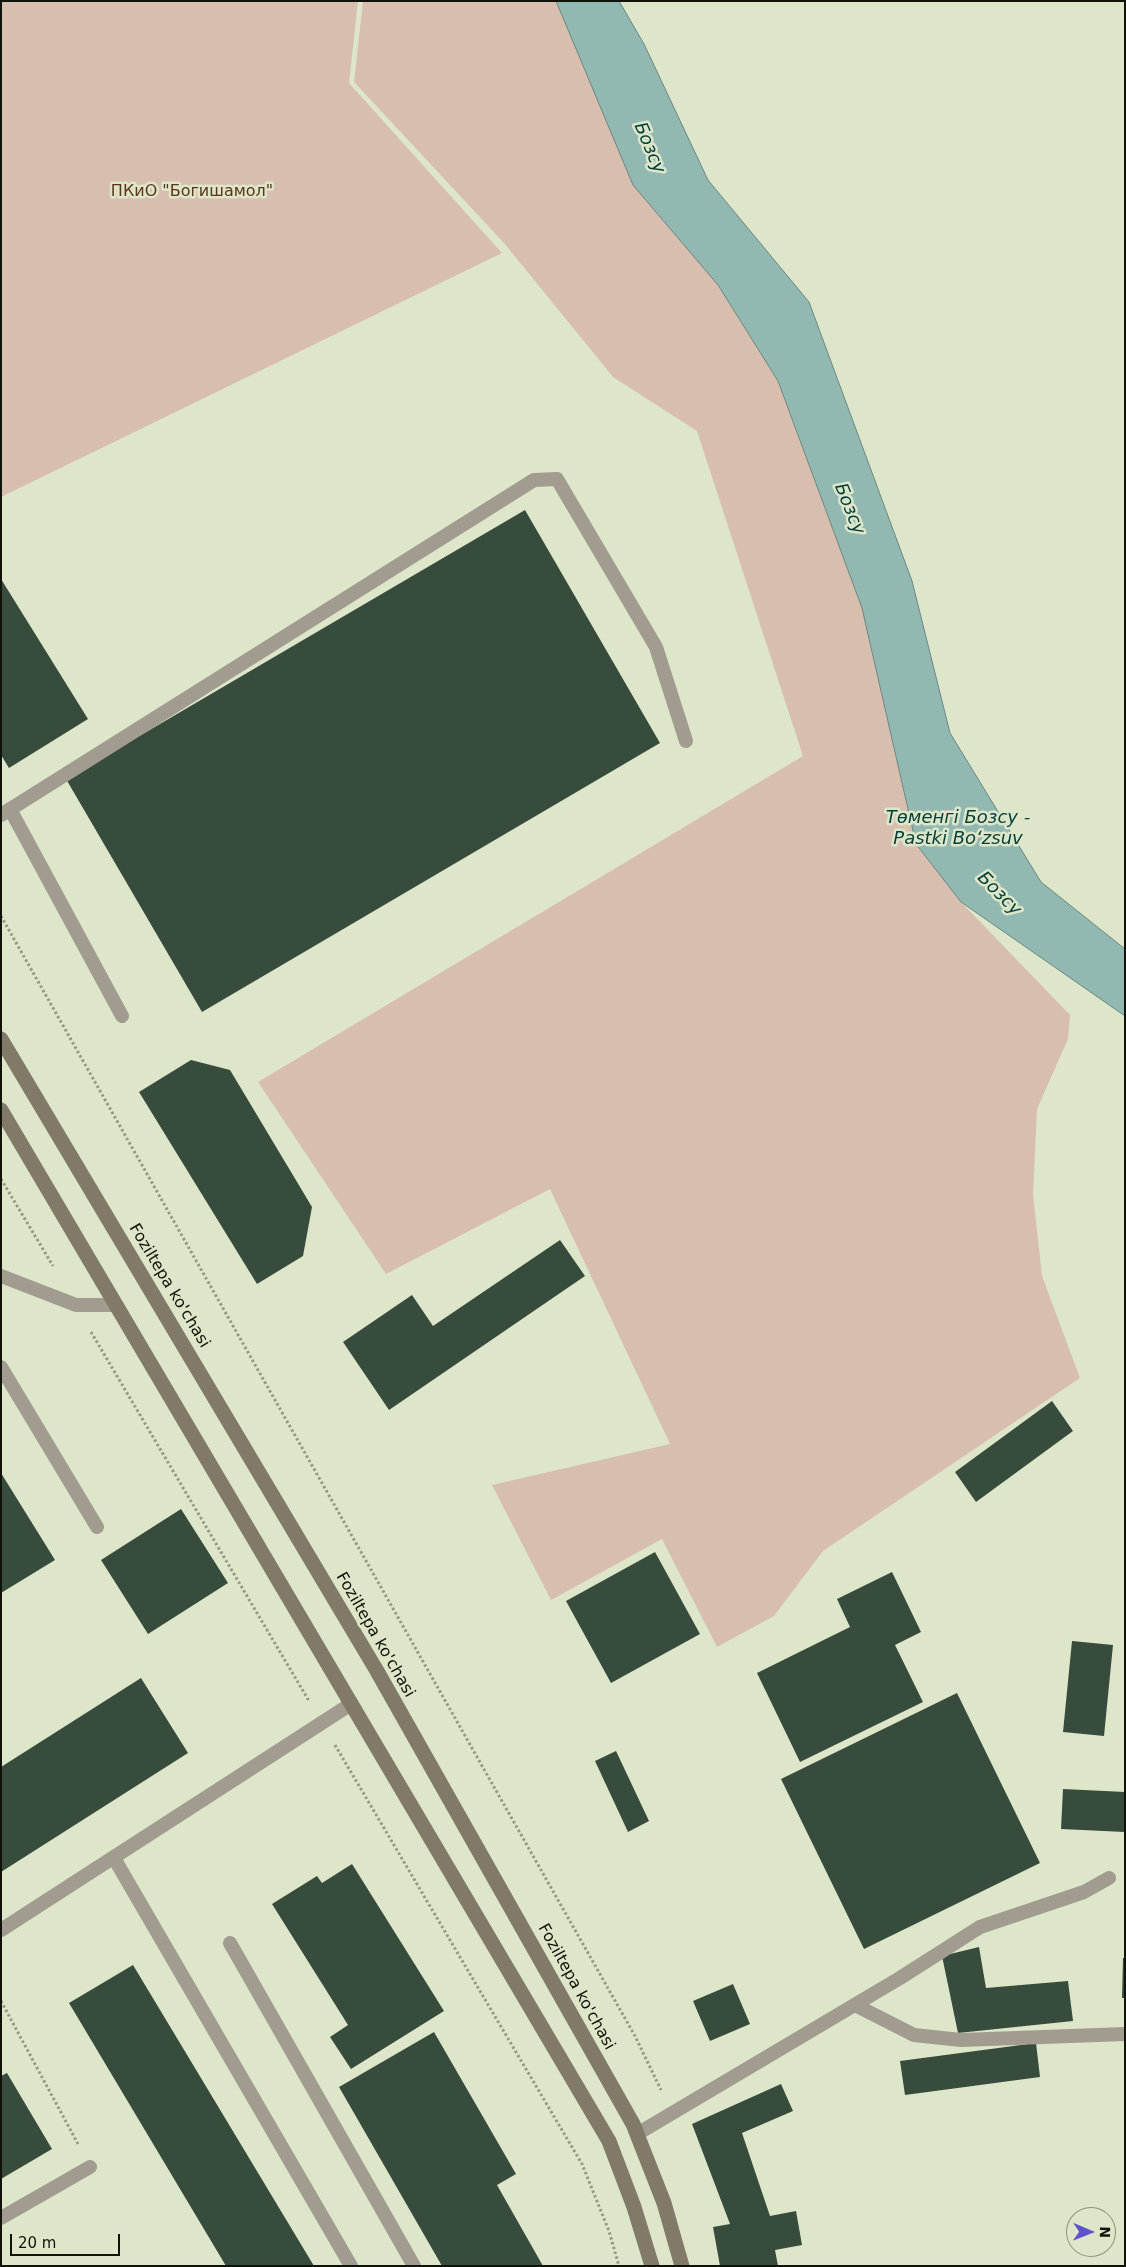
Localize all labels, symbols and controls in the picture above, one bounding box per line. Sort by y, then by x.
water label: Бозсу [629,119,669,177]
park label: ПКиО "Богишамол" [111,182,273,202]
water label: Бозсу [829,480,869,538]
water label: Төменгі Бозсу - Pastki Boʻzsuv [886,807,1030,850]
water label: Бозсу [972,867,1026,921]
street label: Foziltepa ko'chasi [124,1221,214,1351]
street label: Foziltepa ko'chasi [331,1569,419,1701]
street label: Foziltepa ko'chasi [533,1921,619,2053]
north arrow [1066,2207,1116,2257]
scale bar [12,2224,122,2256]
text: N [1097,2226,1113,2238]
text: 20 m [18,2234,56,2252]

